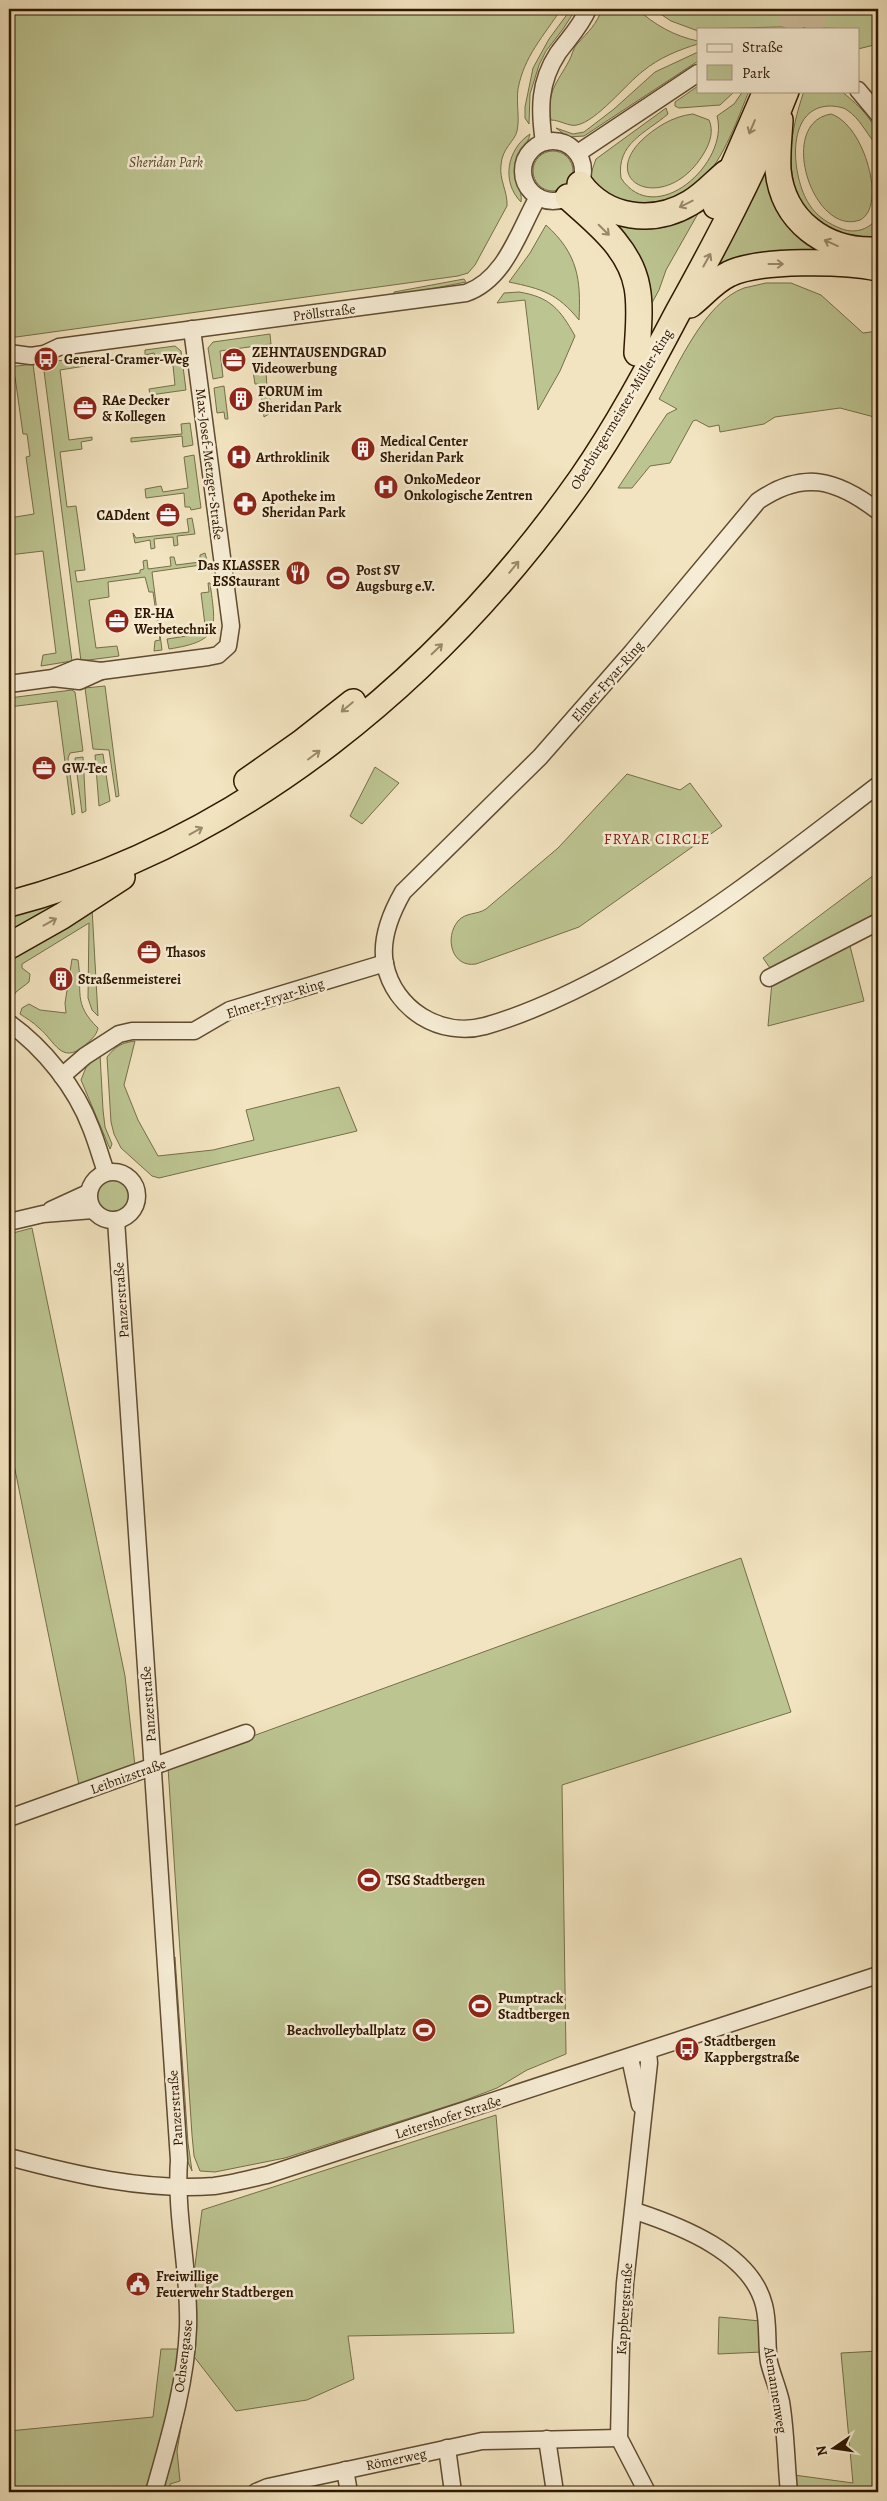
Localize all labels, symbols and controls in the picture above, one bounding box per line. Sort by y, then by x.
legend [697,28,860,92]
text: Straße [742,37,783,57]
text: Park [742,63,771,83]
one-way arrow [746,119,756,134]
park label: Sheridan Park [129,153,203,172]
one-way arrow [679,200,694,209]
one-way arrow [597,224,610,236]
one-way arrow [824,238,839,248]
one-way arrow [702,253,712,268]
one-way arrow [768,259,784,269]
street label: Pröllstraße [292,299,357,326]
street label: Oberbürgermeister-Müller-Ring [566,325,677,493]
place label: ZEHNTAUSENDGRAD Videowerbung [251,343,387,378]
bus stop icon: General-Cramer-Weg [33,346,59,372]
office icon: ZEHNTAUSENDGRAD Videowerbung [221,347,247,373]
place label: General-Cramer-Weg [64,350,190,369]
place label: FORUM im Sheridan Park [258,382,342,417]
building icon: FORUM im Sheridan Park [228,386,254,412]
street label: Max-Josef-Metzger-Straße [191,387,228,541]
place label: RAe Decker & Kollegen [102,391,170,426]
office icon: RAe Decker & Kollegen [72,395,98,421]
place label: Medical Center Sheridan Park [380,432,468,467]
building icon: Medical Center Sheridan Park [350,436,376,462]
hospital icon: Arthroklinik [226,444,252,470]
place label: Arthroklinik [255,448,330,467]
place label: OnkoMedeor Onkologische Zentren [404,470,533,505]
hospital icon: OnkoMedeor Onkologische Zentren [373,474,399,500]
place label: Apotheke im Sheridan Park [261,487,346,522]
pharmacy icon: Apotheke im Sheridan Park [232,491,258,517]
office icon: CADdent [155,502,181,528]
place label: CADdent [97,506,150,525]
place label: Das KLASSER ESStaurant [197,556,280,591]
restaurant icon: Das KLASSER ESStaurant [285,560,311,586]
place label: Post SV Augsburg e.V. [355,561,435,596]
one-way arrow [508,561,519,574]
sports icon: Post SV Augsburg e.V. [325,565,351,591]
place label: ER-HA Werbetechnik [133,604,217,639]
office icon: ER-HA Werbetechnik [104,608,130,634]
street label: Elmer-Fryar-Ring [567,637,648,726]
one-way arrow [431,643,444,655]
one-way arrow [340,701,353,713]
one-way arrow [307,750,321,760]
office icon: GW-Tec [31,755,57,781]
place label: GW-Tec [62,759,107,778]
one-way arrow [188,826,203,835]
district label: FRYAR CIRCLE [604,829,710,849]
one-way arrow [43,917,57,927]
office icon: Thasos [136,939,162,965]
place label: Thasos [166,943,206,962]
building icon: Straßenmeisterei [48,966,74,992]
place label: Straßenmeisterei [78,970,181,989]
street label: Elmer-Fryar-Ring [224,974,326,1023]
street label: Panzerstraße [109,1261,134,1339]
street label: Panzerstraße [136,1665,161,1743]
street label: Leibnizstraße [88,1754,169,1799]
sports icon: TSG Stadtbergen [356,1867,382,1893]
place label: TSG Stadtbergen [386,1871,485,1890]
place label: Pumptrack Stadtbergen [498,1989,570,2024]
sports icon: Pumptrack Stadtbergen [467,1993,493,2019]
sports icon: Beachvolleyballplatz [411,2017,437,2043]
place label: Beachvolleyballplatz [286,2021,407,2040]
place label: Stadtbergen Kappbergstraße [704,2032,800,2067]
bus stop icon: Stadtbergen Kappbergstraße [674,2036,700,2062]
street label: Panzerstraße [163,2069,188,2147]
street label: Leitershofer Straße [393,2091,504,2144]
street label: Kappbergstraße [612,2262,637,2356]
place label: Freiwillige Feuerwehr Stadtbergen [156,2267,294,2302]
public building icon: Freiwillige Feuerwehr Stadtbergen [125,2271,151,2297]
street label: Ochsengasse [170,2318,197,2394]
street label: Alemannenweg [759,2344,792,2435]
north arrow [810,2424,860,2474]
street label: Römerweg [364,2444,428,2475]
text: N [811,2444,832,2458]

